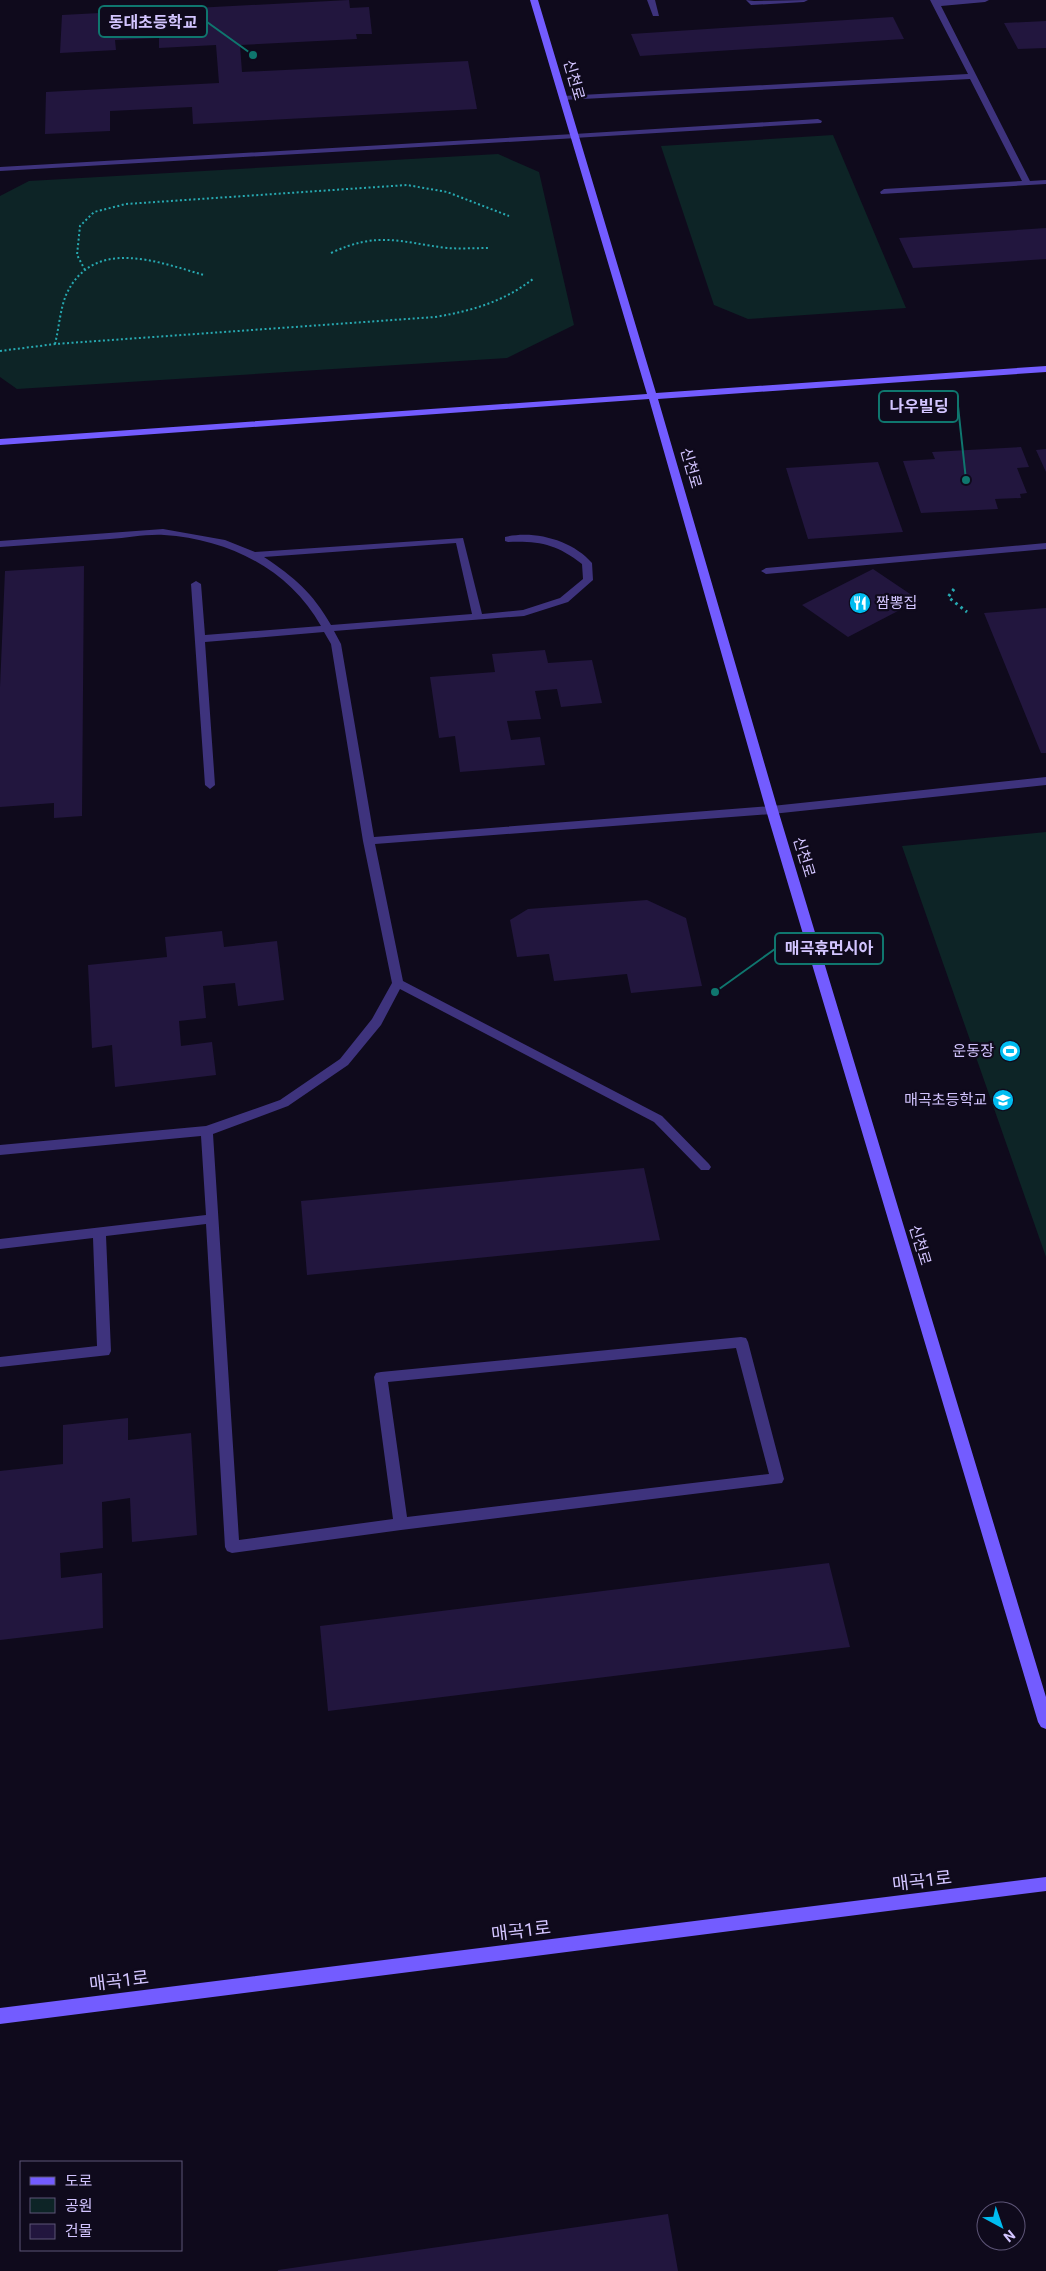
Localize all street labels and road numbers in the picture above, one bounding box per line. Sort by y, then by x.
street label: 신천로 [560,58,588,102]
street label: 신천로 [677,446,705,490]
street label: 신천로 [789,835,819,879]
street label: 신천로 [905,1223,935,1267]
street label: 매곡1로 [891,1866,953,1895]
street label: 매곡1로 [490,1916,552,1945]
street label: 매곡1로 [88,1966,150,1995]

